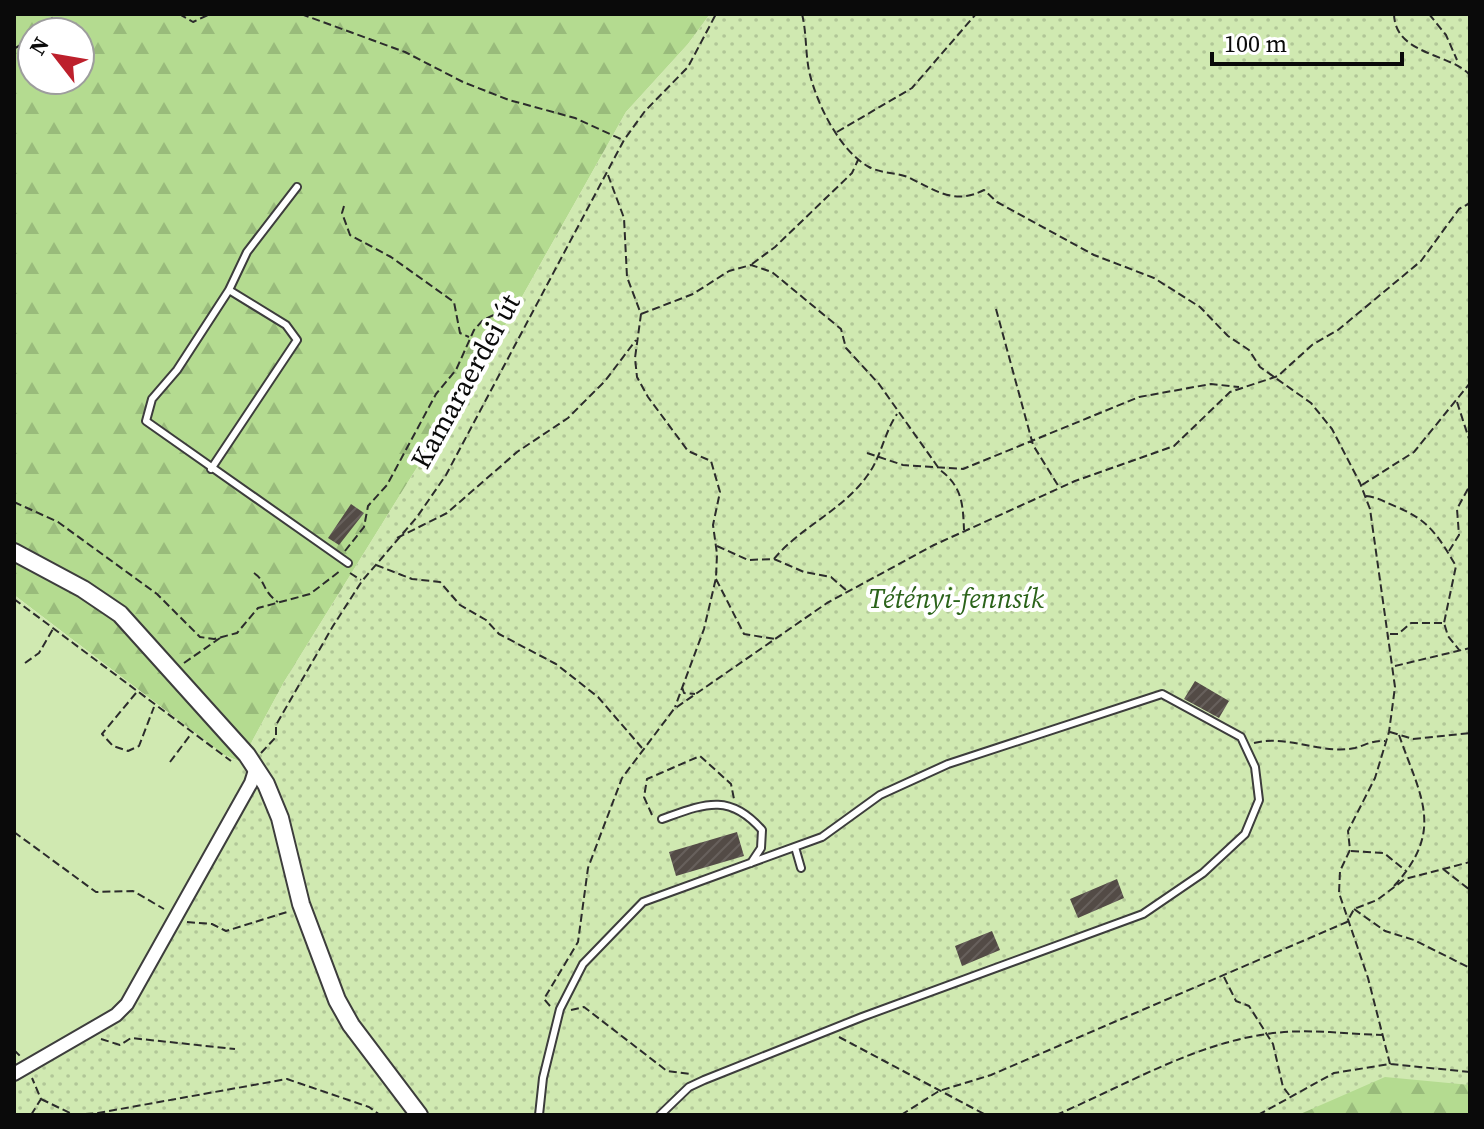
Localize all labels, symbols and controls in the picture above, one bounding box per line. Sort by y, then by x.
north arrow [16,16,96,96]
scale bar [1212,16,1402,66]
text: 100 m [1224,27,1287,60]
text: N [22,31,56,60]
street label: Kamaraerdei út [401,286,529,475]
park label: Tétényi-fennsík [868,579,1045,617]

